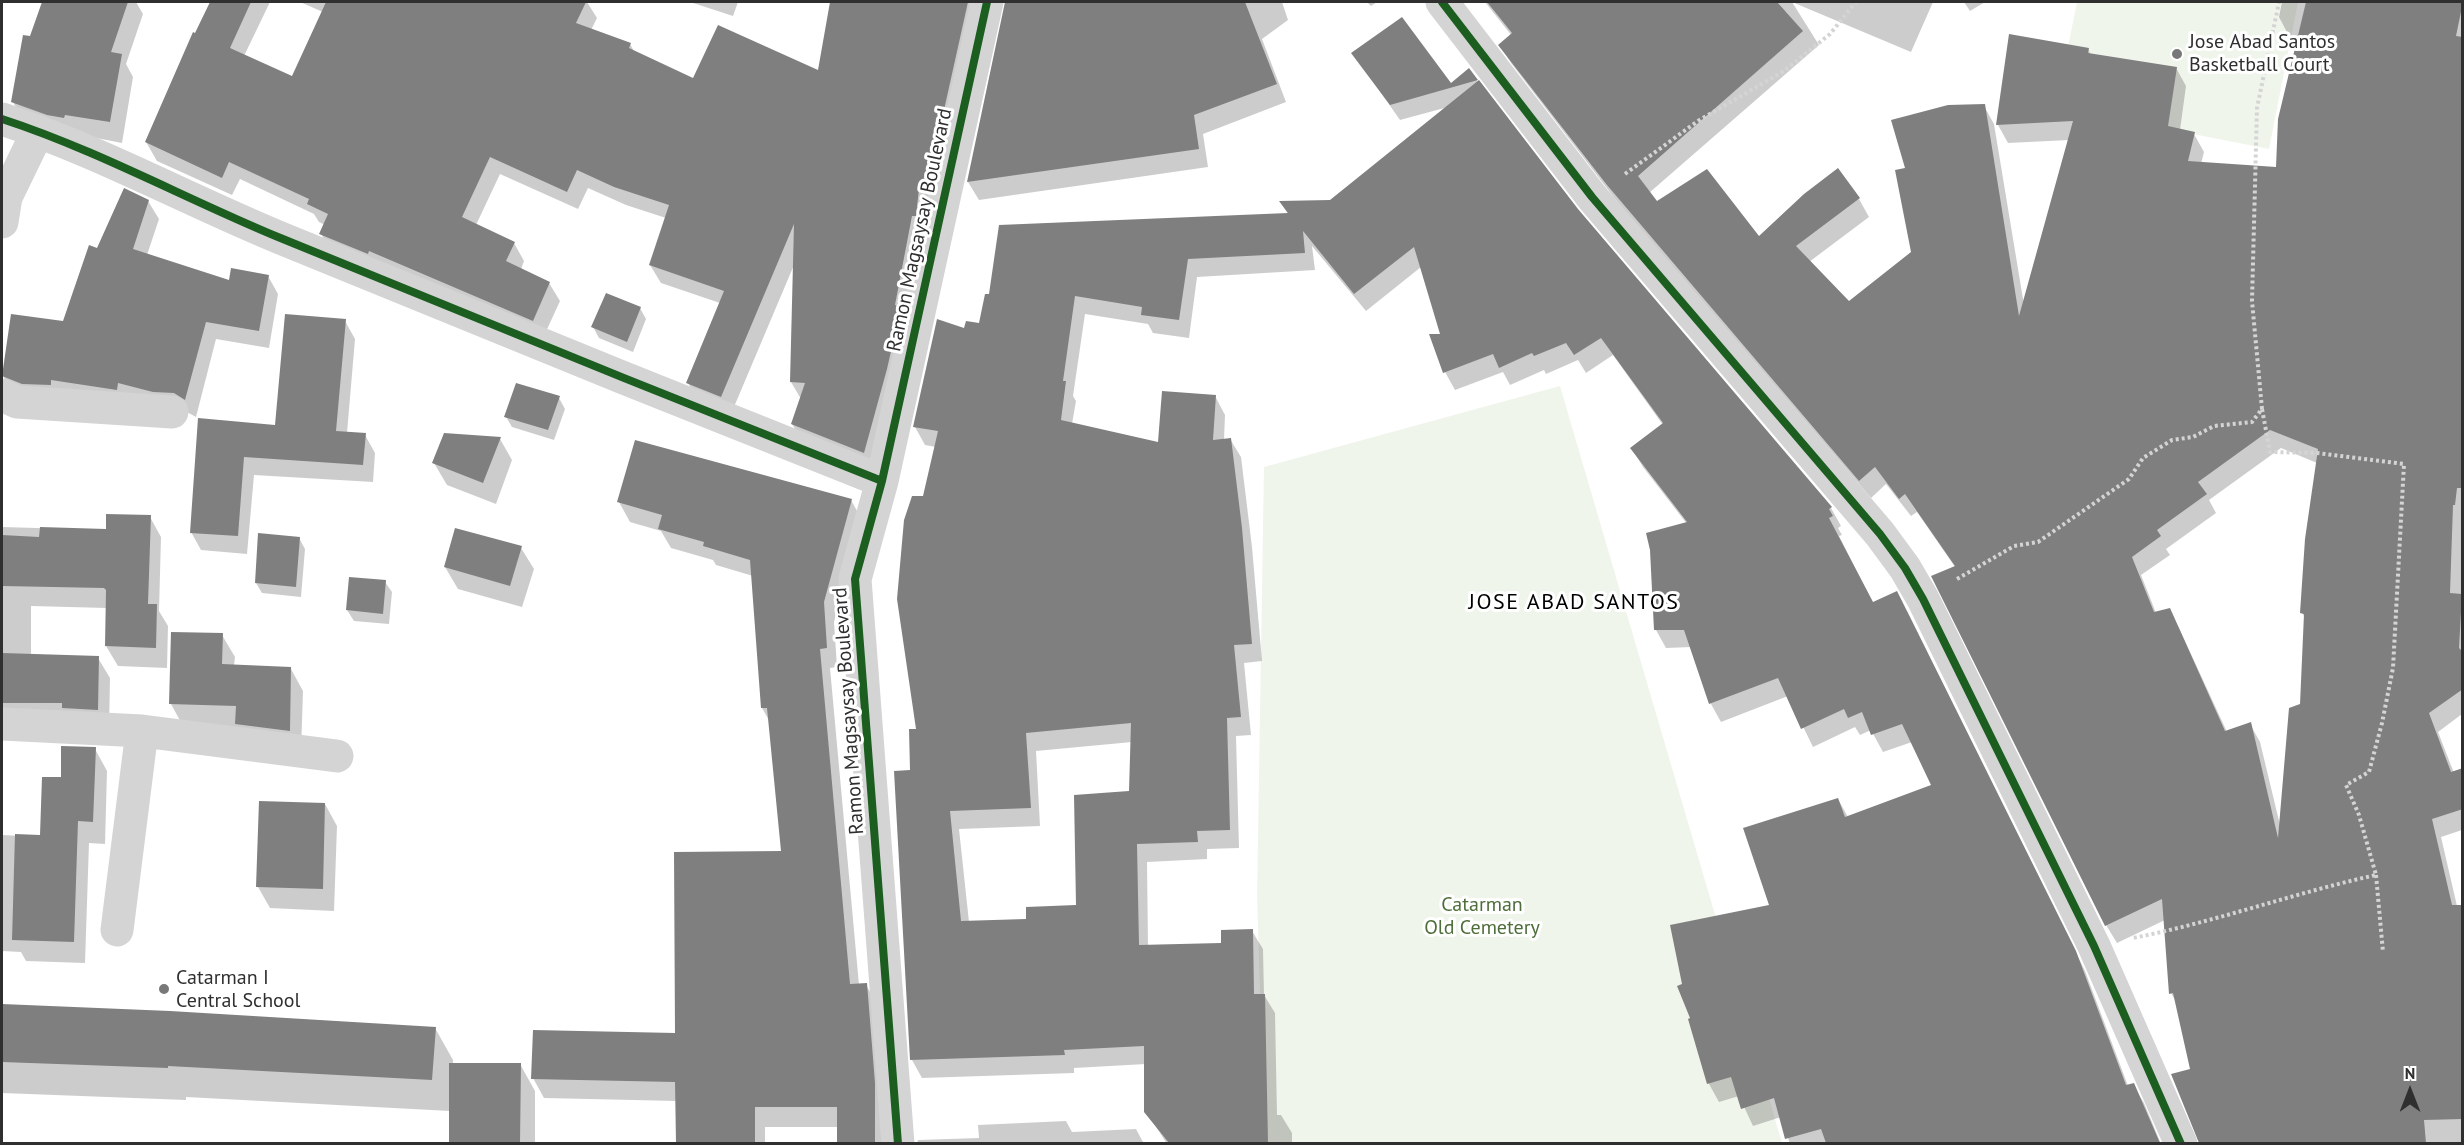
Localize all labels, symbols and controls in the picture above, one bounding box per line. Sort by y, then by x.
place label: Jose Abad Santos Basketball Court [2189,30,2335,77]
marker: Jose Abad Santos Basketball Court [2170,47,2184,61]
street label: Ramon Magsaysay Boulevard [882,106,958,354]
street label: Ramon Magsaysay Boulevard [828,587,870,835]
district label: JOSE ABAD SANTOS [1469,590,1679,616]
park label: Catarman Old Cemetery [1424,893,1540,940]
place label: Catarman I Central School [176,966,300,1013]
marker: Catarman I Central School [157,982,171,996]
north arrow [2380,1061,2440,1121]
text: N [2405,1063,2415,1083]

